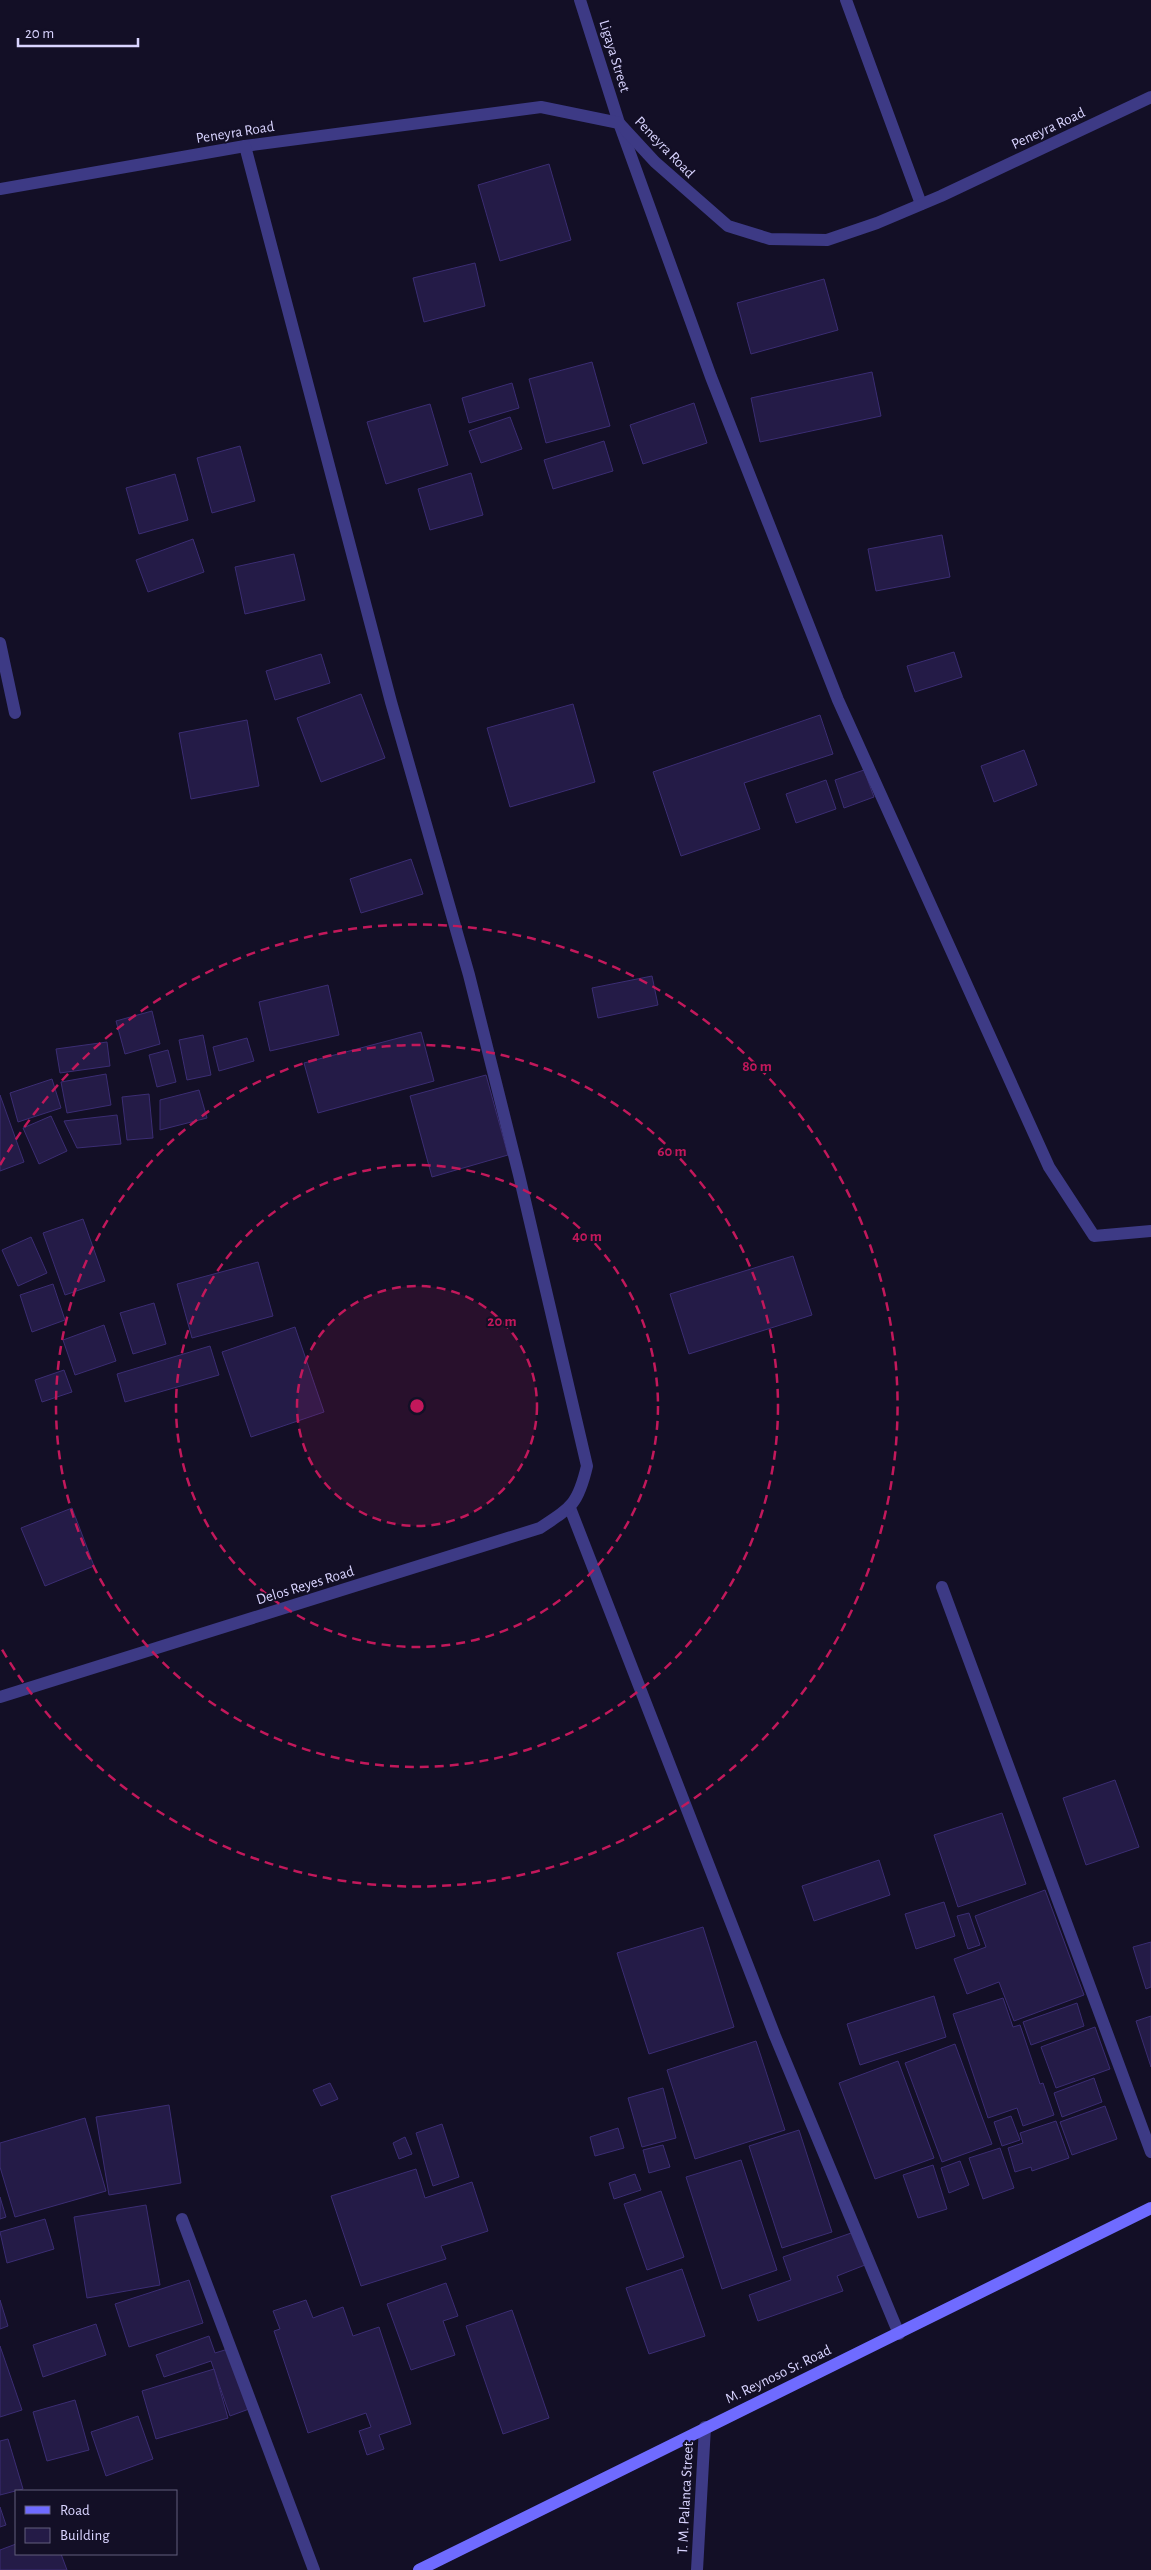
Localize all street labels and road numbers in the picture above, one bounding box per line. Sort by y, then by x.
street label: Ligaya Street [596,18,633,94]
street label: Peneyra Road [1009,105,1087,152]
street label: Peneyra Road [632,114,698,181]
street label: Peneyra Road [195,119,276,146]
street label: Delos Reyes Road [254,1563,356,1607]
street label: M. Reynoso Sr. Road [723,2342,834,2407]
street label: T. M. Palanca Street [675,2441,696,2555]

